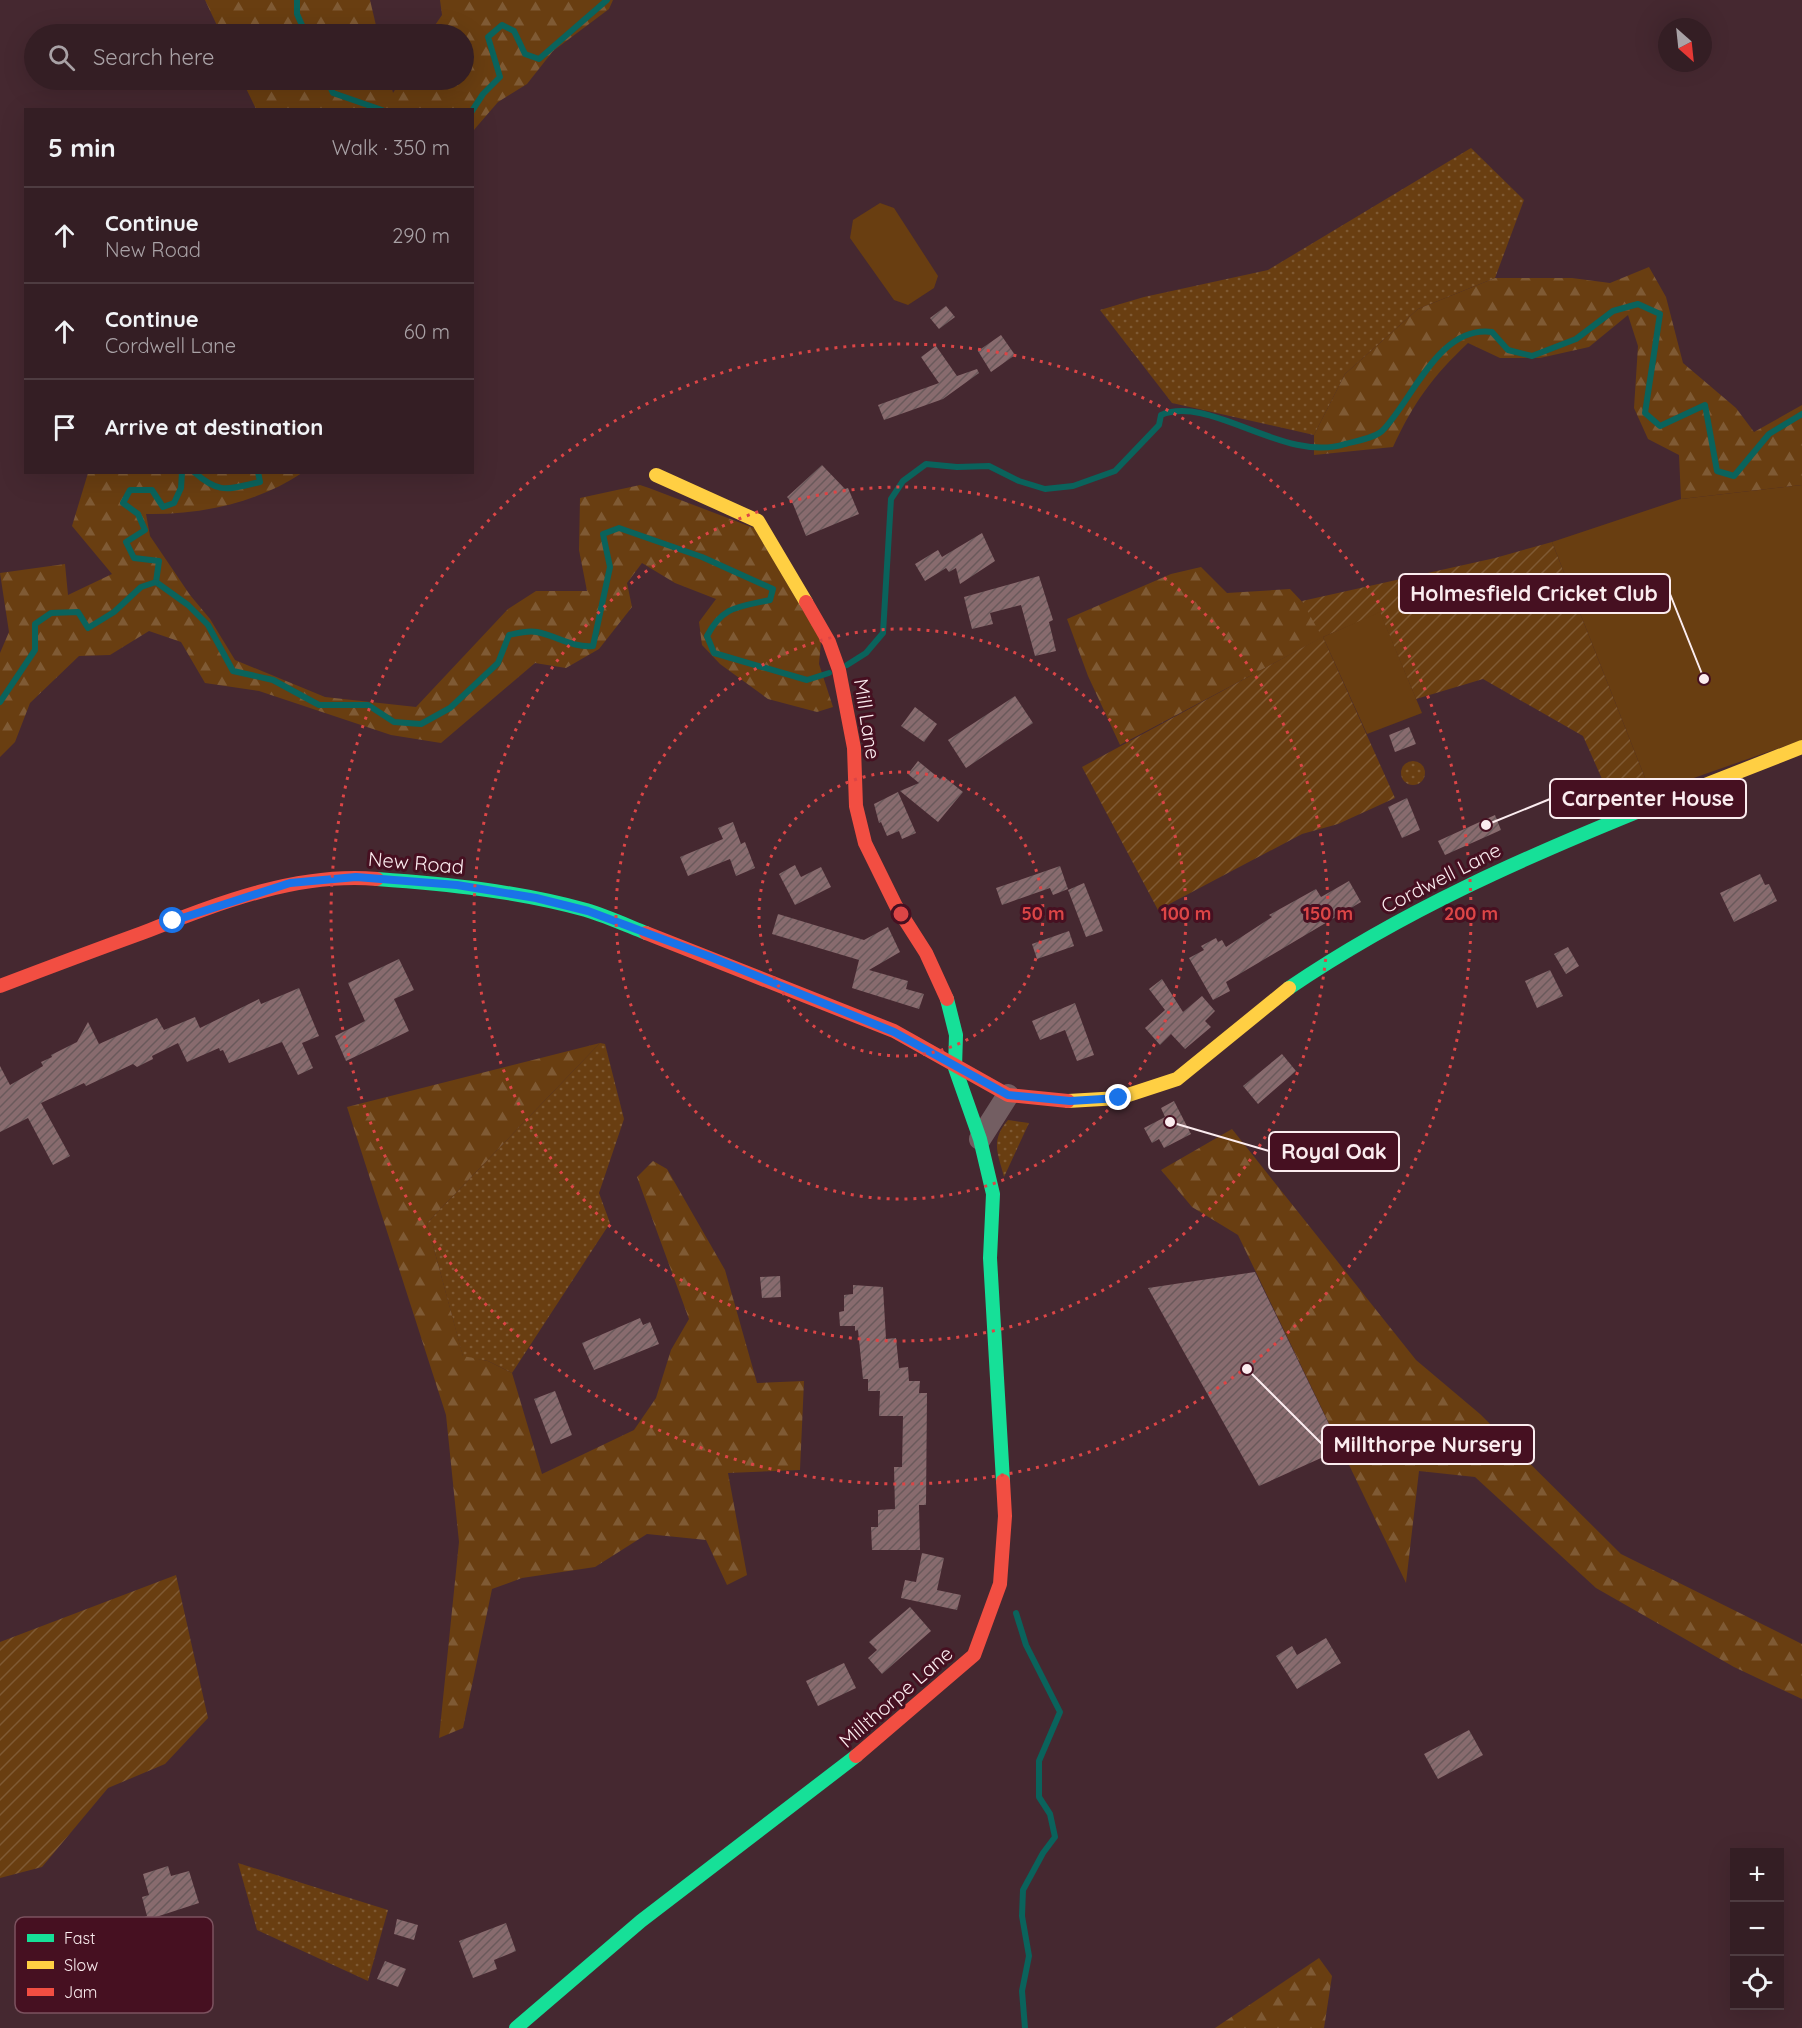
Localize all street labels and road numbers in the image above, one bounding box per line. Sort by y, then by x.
street label: Mill Lane [849,677,886,761]
street label: Cordwell Lane [1377,837,1505,918]
street label: New Road [367,846,465,879]
street label: Millthorpe Lane [834,1640,958,1753]

